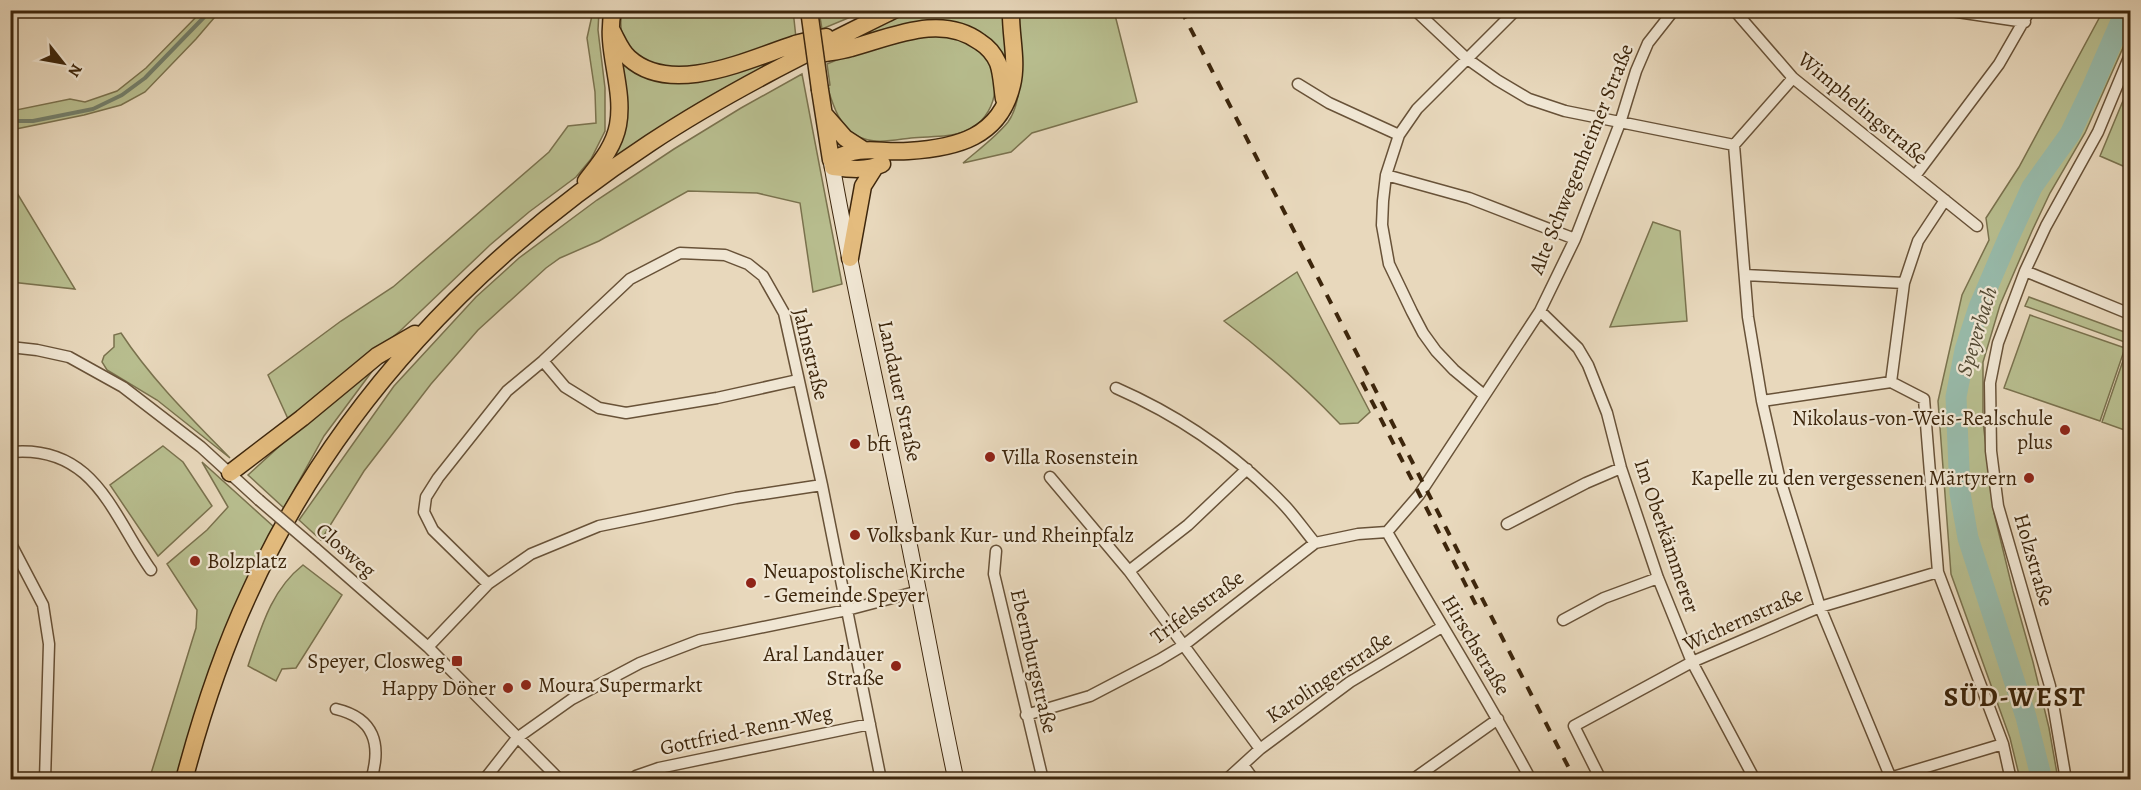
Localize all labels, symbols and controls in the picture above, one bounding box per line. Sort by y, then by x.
north arrow [33,33,93,93]
street label: Alte Schwegenheimer Straße [1522,40,1640,279]
street label: Wimphelingstraße [1791,45,1934,171]
text: N [62,60,87,81]
water label: Speyerbach [1949,283,2005,380]
street label: Jahnstraße [786,305,836,403]
street label: Landauer Straße [871,318,929,464]
place label: Nikolaus-von-Weis-Realschule plus [1792,404,2053,456]
marker: Nikolaus-von-Weis-Realschule plus [2058,423,2072,437]
place label: bft [867,430,891,458]
marker: bft [848,437,862,451]
place label: Villa Rosenstein [1001,443,1138,471]
marker: Villa Rosenstein [983,450,997,464]
street label: Im Oberkämmerer [1628,455,1706,617]
place label: Kapelle zu den vergessenen Märtyrern [1691,464,2017,492]
marker: Kapelle zu den vergessenen Märtyrern [2022,471,2036,485]
street label: Holzstraße [2007,510,2061,610]
street label: Closweg [310,516,382,584]
place label: Volksbank Kur- und Rheinpfalz [866,521,1134,549]
marker: Volksbank Kur- und Rheinpfalz [848,528,862,542]
place label: Bolzplatz [207,547,287,575]
marker: Bolzplatz [188,554,202,568]
place label: Neuapostolische Kirche - Gemeinde Speyer [763,557,965,609]
street label: Trifelsstraße [1145,564,1249,650]
marker: Neuapostolische Kirche - Gemeinde Speyer [744,576,758,590]
street label: Wichernstraße [1678,580,1807,658]
street label: Ebernburgstraße [1004,586,1064,736]
street label: Hirschstraße [1435,589,1517,701]
street label: Karolingerstraße [1260,624,1398,730]
place label: Aral Landauer Straße [762,640,884,692]
place label: Speyer, Closweg [307,647,445,675]
marker: Speyer, Closweg [450,654,464,668]
marker: Aral Landauer Straße [889,659,903,673]
place label: Moura Supermarkt [538,671,703,699]
place label: Happy Döner [381,674,496,702]
marker: Moura Supermarkt [519,678,533,692]
district label: SÜD-WEST [1944,679,2086,715]
marker: Happy Döner [501,681,515,695]
street label: Gottfried-Renn-Weg [657,698,835,762]

